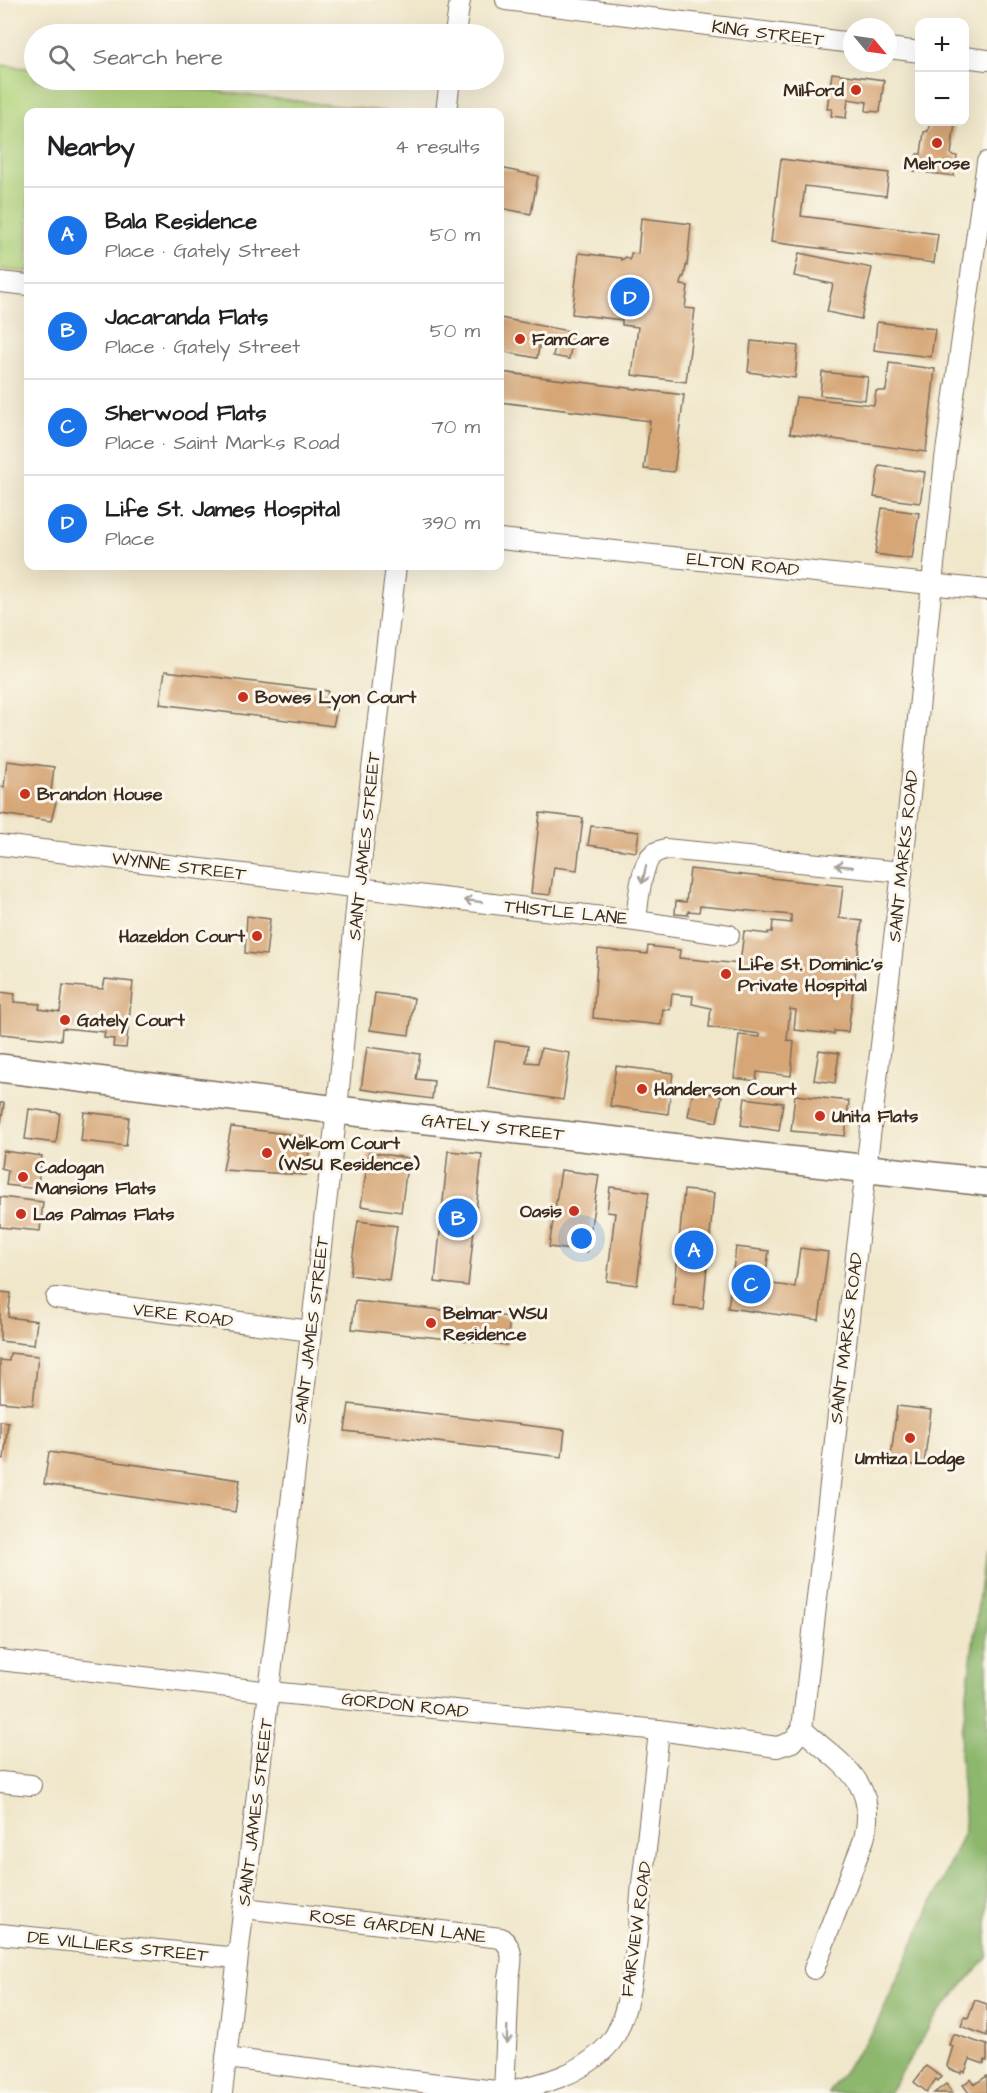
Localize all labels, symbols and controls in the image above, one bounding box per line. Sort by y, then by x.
street label: KING STREET [710,14,826,53]
north arrow [843,18,897,72]
map controls [915,18,969,126]
button: + [915,18,969,72]
search box [24,24,504,90]
icon: search [45,41,78,74]
text: Search here [93,42,223,73]
button: − [915,72,969,126]
place label: Milford [784,78,845,103]
marker: Milford [849,83,863,97]
text: Nearby [48,129,135,165]
text: 4 results [395,133,480,161]
marker: Melrose [930,136,944,150]
place label: Melrose [904,151,970,176]
text: Bala Residence [105,206,257,237]
text: A [61,221,74,249]
text: 50 m [430,221,480,249]
text: Place · Gately Street [105,237,300,265]
pin: D [610,274,650,320]
text: Jacaranda Flats [105,302,268,333]
text: B [60,317,75,345]
text: 50 m [430,317,480,345]
place label: FamCare [532,327,609,352]
marker: FamCare [513,332,527,346]
text: Place · Gately Street [105,333,300,361]
text: Sherwood Flats [105,398,267,429]
text: C [60,413,75,441]
text: 70 m [432,413,480,441]
text: Place · Saint Marks Road [105,429,340,457]
text: Life St. James Hospital [105,494,340,525]
text: D [61,509,74,537]
text: 390 m [422,509,480,537]
text: Place [105,525,155,553]
street label: ELTON ROAD [685,546,801,583]
place label: Bowes Lyon Court [255,685,417,711]
marker: Bowes Lyon Court [236,690,250,704]
street label: SAINT JAMES STREET [342,750,387,941]
street label: SAINT MARKS ROAD [882,769,925,943]
place label: Brandon House [37,782,163,807]
marker: Brandon House [18,787,32,801]
street label: WYNNE STREET [110,846,248,887]
one-way arrow [835,860,854,871]
one-way arrow [638,864,649,884]
street label: THISTLE LANE [503,894,629,931]
one-way arrow [464,896,484,907]
place label: Hazeldon Court [119,924,246,949]
marker: Hazeldon Court [250,929,264,943]
place label: Life St. Dominic's Private Hospital [738,952,883,998]
marker: Life St. Dominic's Private Hospital [719,967,733,981]
place label: Gately Court [77,1008,185,1034]
marker: Gately Court [58,1013,72,1027]
place label: Handerson Court [654,1077,797,1102]
marker: Handerson Court [635,1082,649,1096]
place label: Unita Flats [832,1104,918,1129]
street label: GATELY STREET [420,1108,566,1147]
marker: Unita Flats [813,1109,827,1123]
place label: Welkom Court (WSU Residence) [278,1131,421,1177]
marker: Welkom Court (WSU Residence) [260,1146,274,1160]
place label: Cadogan Mansions Flats [35,1155,156,1201]
marker: Cadogan Mansions Flats [16,1170,30,1184]
pin: B [438,1196,478,1240]
place label: Oasis [520,1199,562,1224]
place label: Las Palmas Flats [33,1202,175,1227]
marker: Oasis [567,1204,581,1218]
marker: Las Palmas Flats [14,1207,28,1221]
your location [567,1224,596,1253]
pin: A [674,1228,714,1272]
street label: SAINT JAMES STREET [288,1234,336,1425]
street label: SAINT MARKS ROAD [824,1251,869,1425]
pin: C [732,1262,771,1306]
street label: VERE ROAD [131,1297,235,1334]
place label: Belmar WSU Residence [443,1301,547,1347]
marker: Belmar WSU Residence [424,1316,438,1330]
marker: Umtiza Lodge [903,1431,917,1445]
place label: Umtiza Lodge [855,1446,965,1472]
street label: GORDON ROAD [340,1686,470,1725]
street label: SAINT JAMES STREET [232,1716,280,1907]
street label: FAIRVIEW ROAD [615,1859,658,1998]
street label: ROSE GARDEN LANE [308,1903,488,1950]
street label: DE VILLIERS STREET [26,1925,210,1969]
one-way arrow [501,2024,512,2044]

